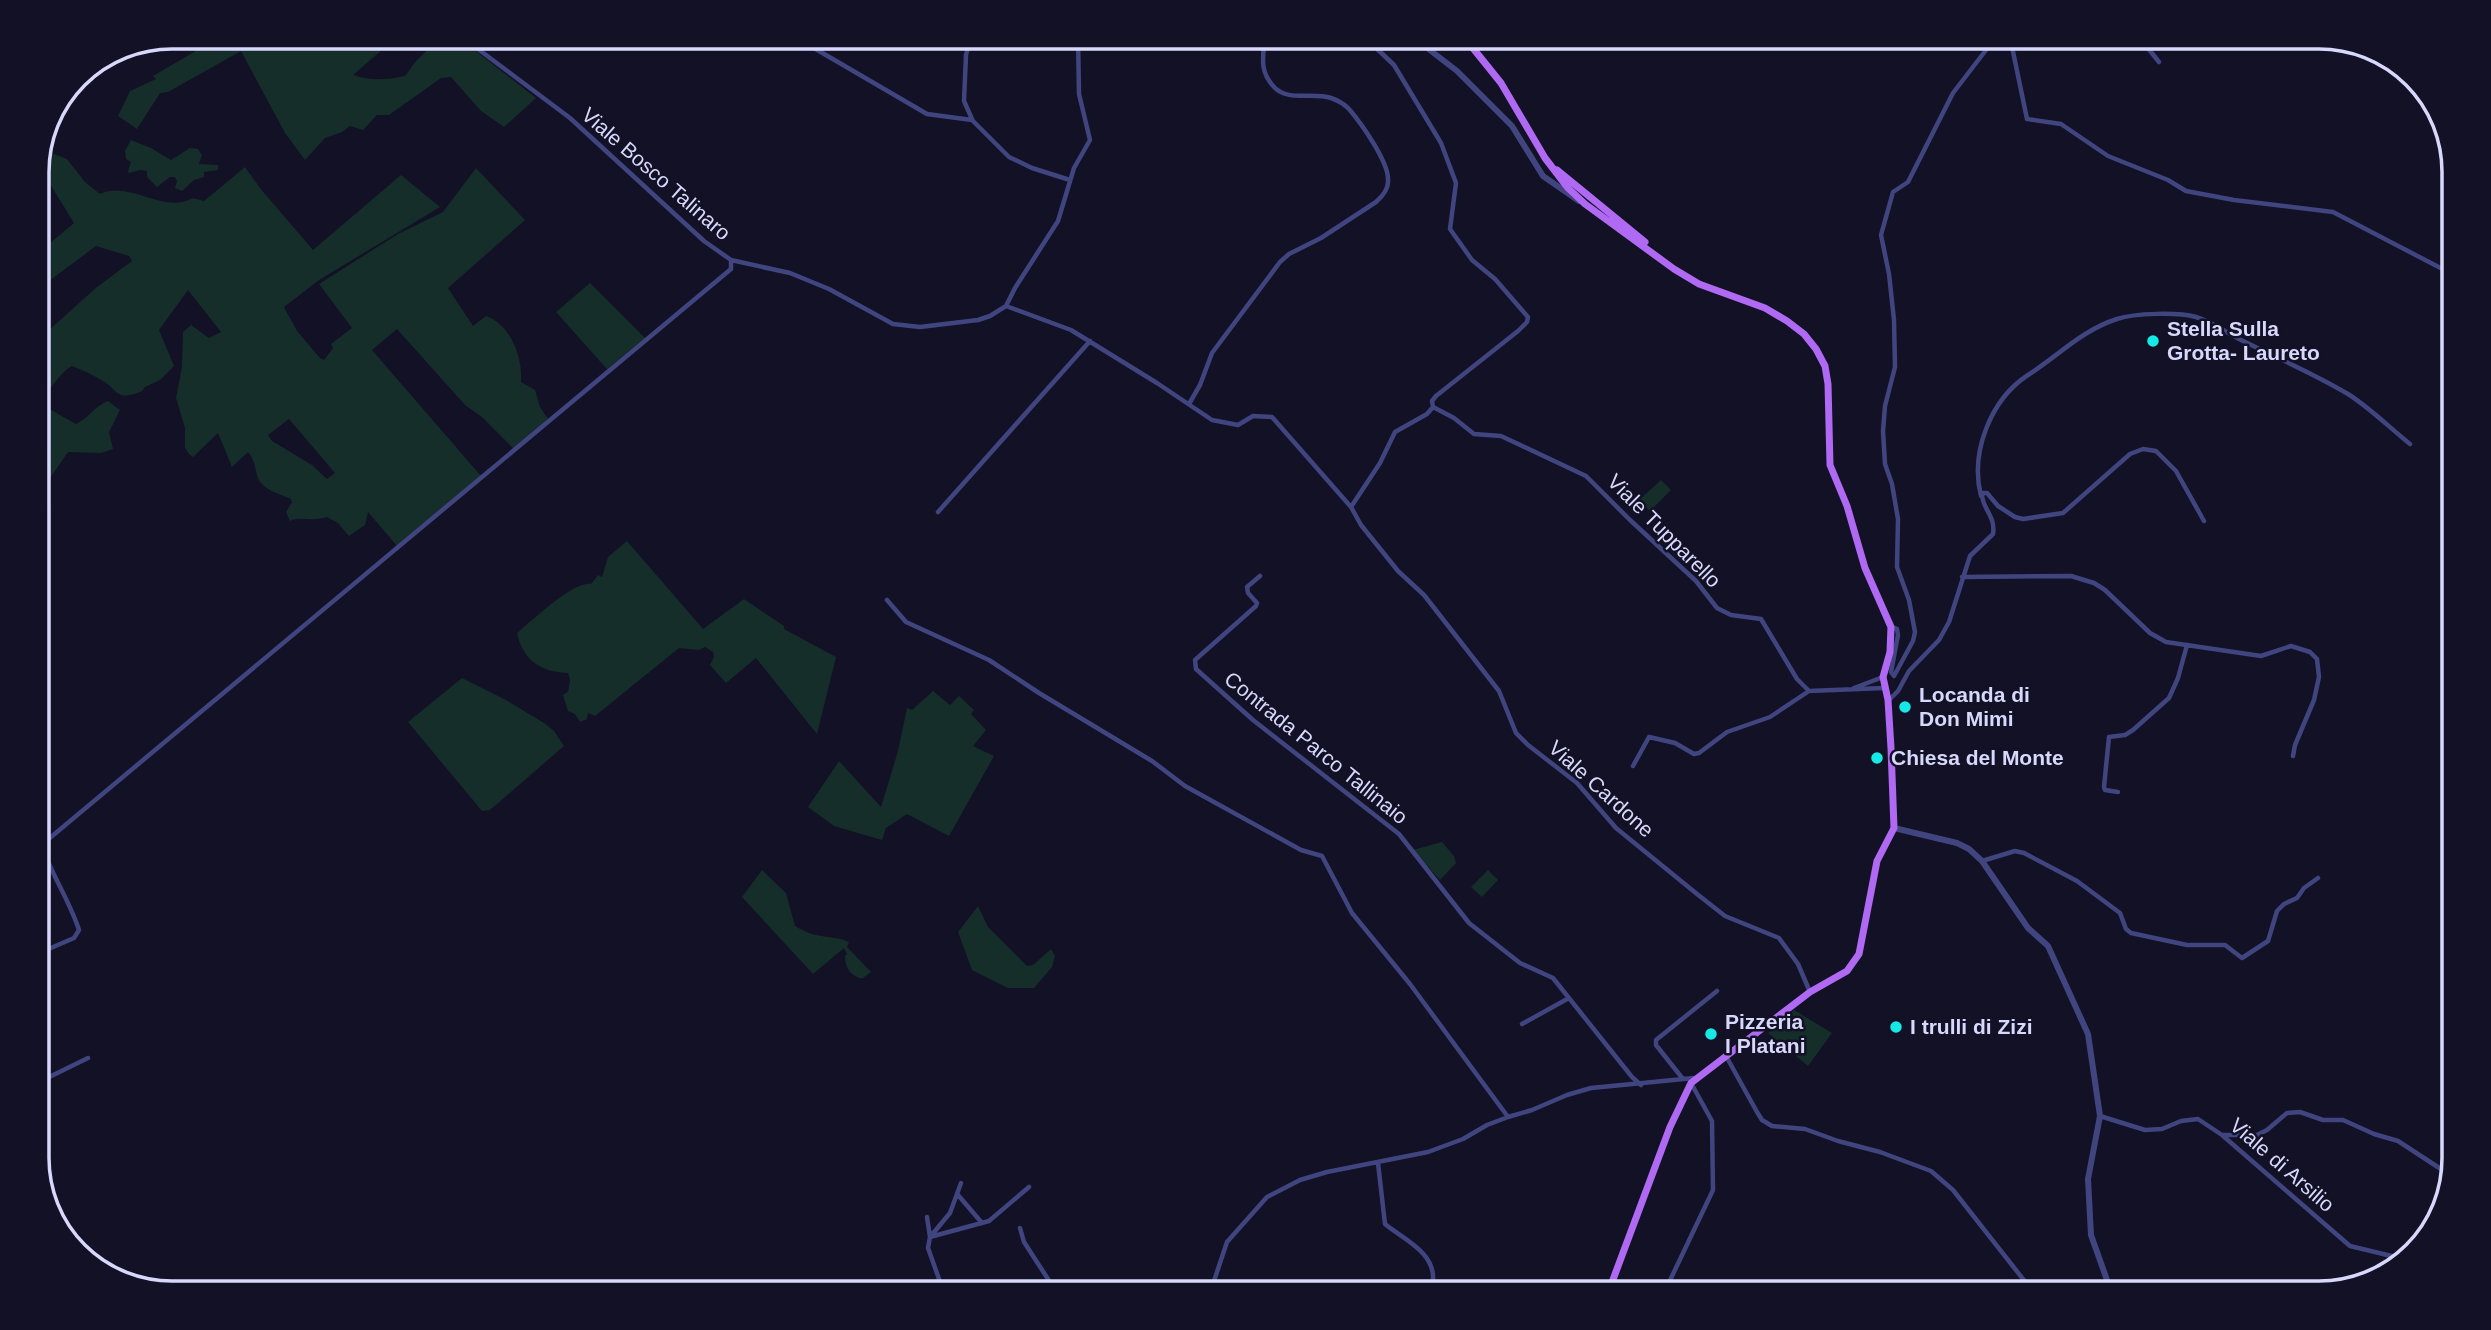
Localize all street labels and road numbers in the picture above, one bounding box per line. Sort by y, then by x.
street label: Viale Bosco Talinaro [577,103,735,244]
street label: Viale Tupparello [1603,469,1726,592]
street label: Contrada Parco Tallinaio [1220,667,1412,828]
street label: Viale Cardone [1544,736,1658,842]
street label: Viale di Arsilio [2226,1113,2339,1216]

